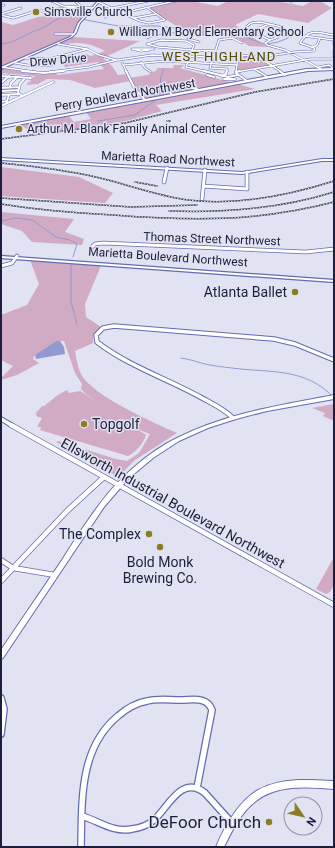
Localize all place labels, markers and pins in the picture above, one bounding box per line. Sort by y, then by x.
place label: Simsville Church [44,5,133,19]
marker: Simsville Church [31,7,41,17]
place label: William M Boyd Elementary School [119,25,304,39]
marker: William M Boyd Elementary School [106,27,116,37]
place label: Arthur M. Blank Family Animal Center [27,122,226,136]
marker: Arthur M. Blank Family Animal Center [14,124,24,134]
place label: Atlanta Ballet [204,284,287,300]
marker: Atlanta Ballet [290,287,300,297]
place label: Topgolf [92,416,140,432]
marker: Topgolf [79,419,89,429]
place label: The Complex [59,526,141,542]
marker: The Complex [144,529,154,539]
marker: Bold Monk Brewing Co. [155,542,165,552]
place label: Bold Monk Brewing Co. [123,554,197,586]
place label: DeFoor Church [149,812,261,832]
marker: DeFoor Church [264,817,274,827]

